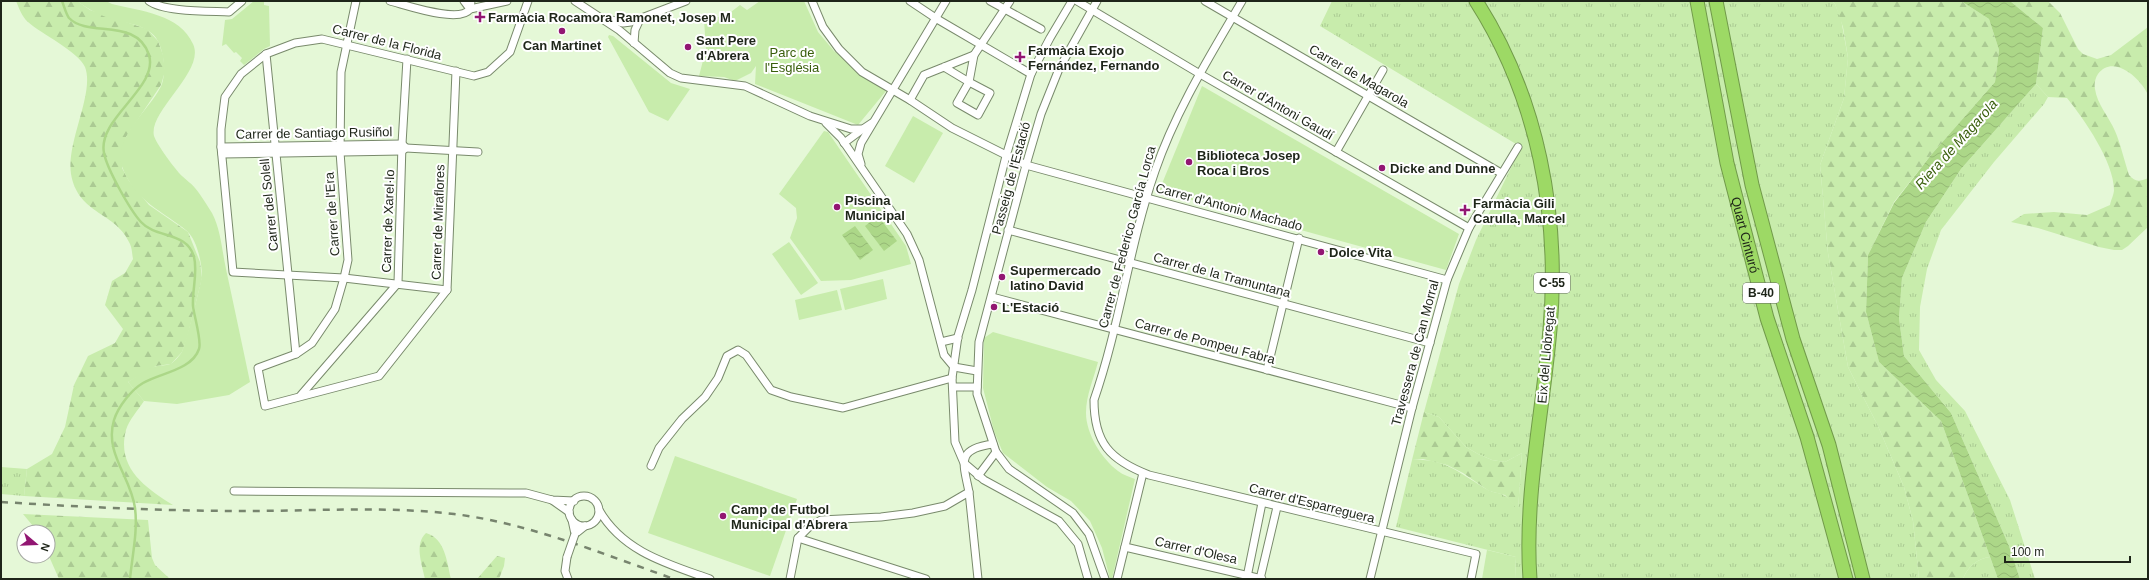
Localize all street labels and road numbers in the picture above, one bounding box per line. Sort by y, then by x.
street label: Carrer de la Florida [331,21,444,63]
street label: Carrer de Magarola [1306,41,1412,111]
street label: Carrer d'Antoni Gaudí [1220,67,1337,143]
street label: Passeig de l'Estació [989,120,1033,236]
street label: Carrer de Santiago Rusiñol [235,124,393,142]
street label: Carrer de Federico García Lorca [1095,144,1159,330]
street label: Carrer del Solell [257,158,281,252]
street label: Carrer de Miraflores [428,163,448,280]
street label: Carrer de Xarel·lo [379,169,397,273]
street label: Carrer de l'Era [322,171,342,256]
street label: Carrer d'Antonio Machado [1154,180,1304,234]
street label: Quart Cinturó [1729,195,1763,275]
street label: Carrer de la Tramuntana [1152,249,1293,301]
road number: C-55 [1534,273,1570,293]
street label: Travessera de Can Morral [1388,278,1442,428]
road number: B-40 [1743,283,1779,303]
street label: Eix del Llobregat [1534,306,1558,404]
street label: Carrer de Pompeu Fabra [1133,315,1277,367]
street label: Carrer d'Esparreguera [1248,480,1377,526]
street label: Carrer d'Olesa [1153,533,1239,567]

